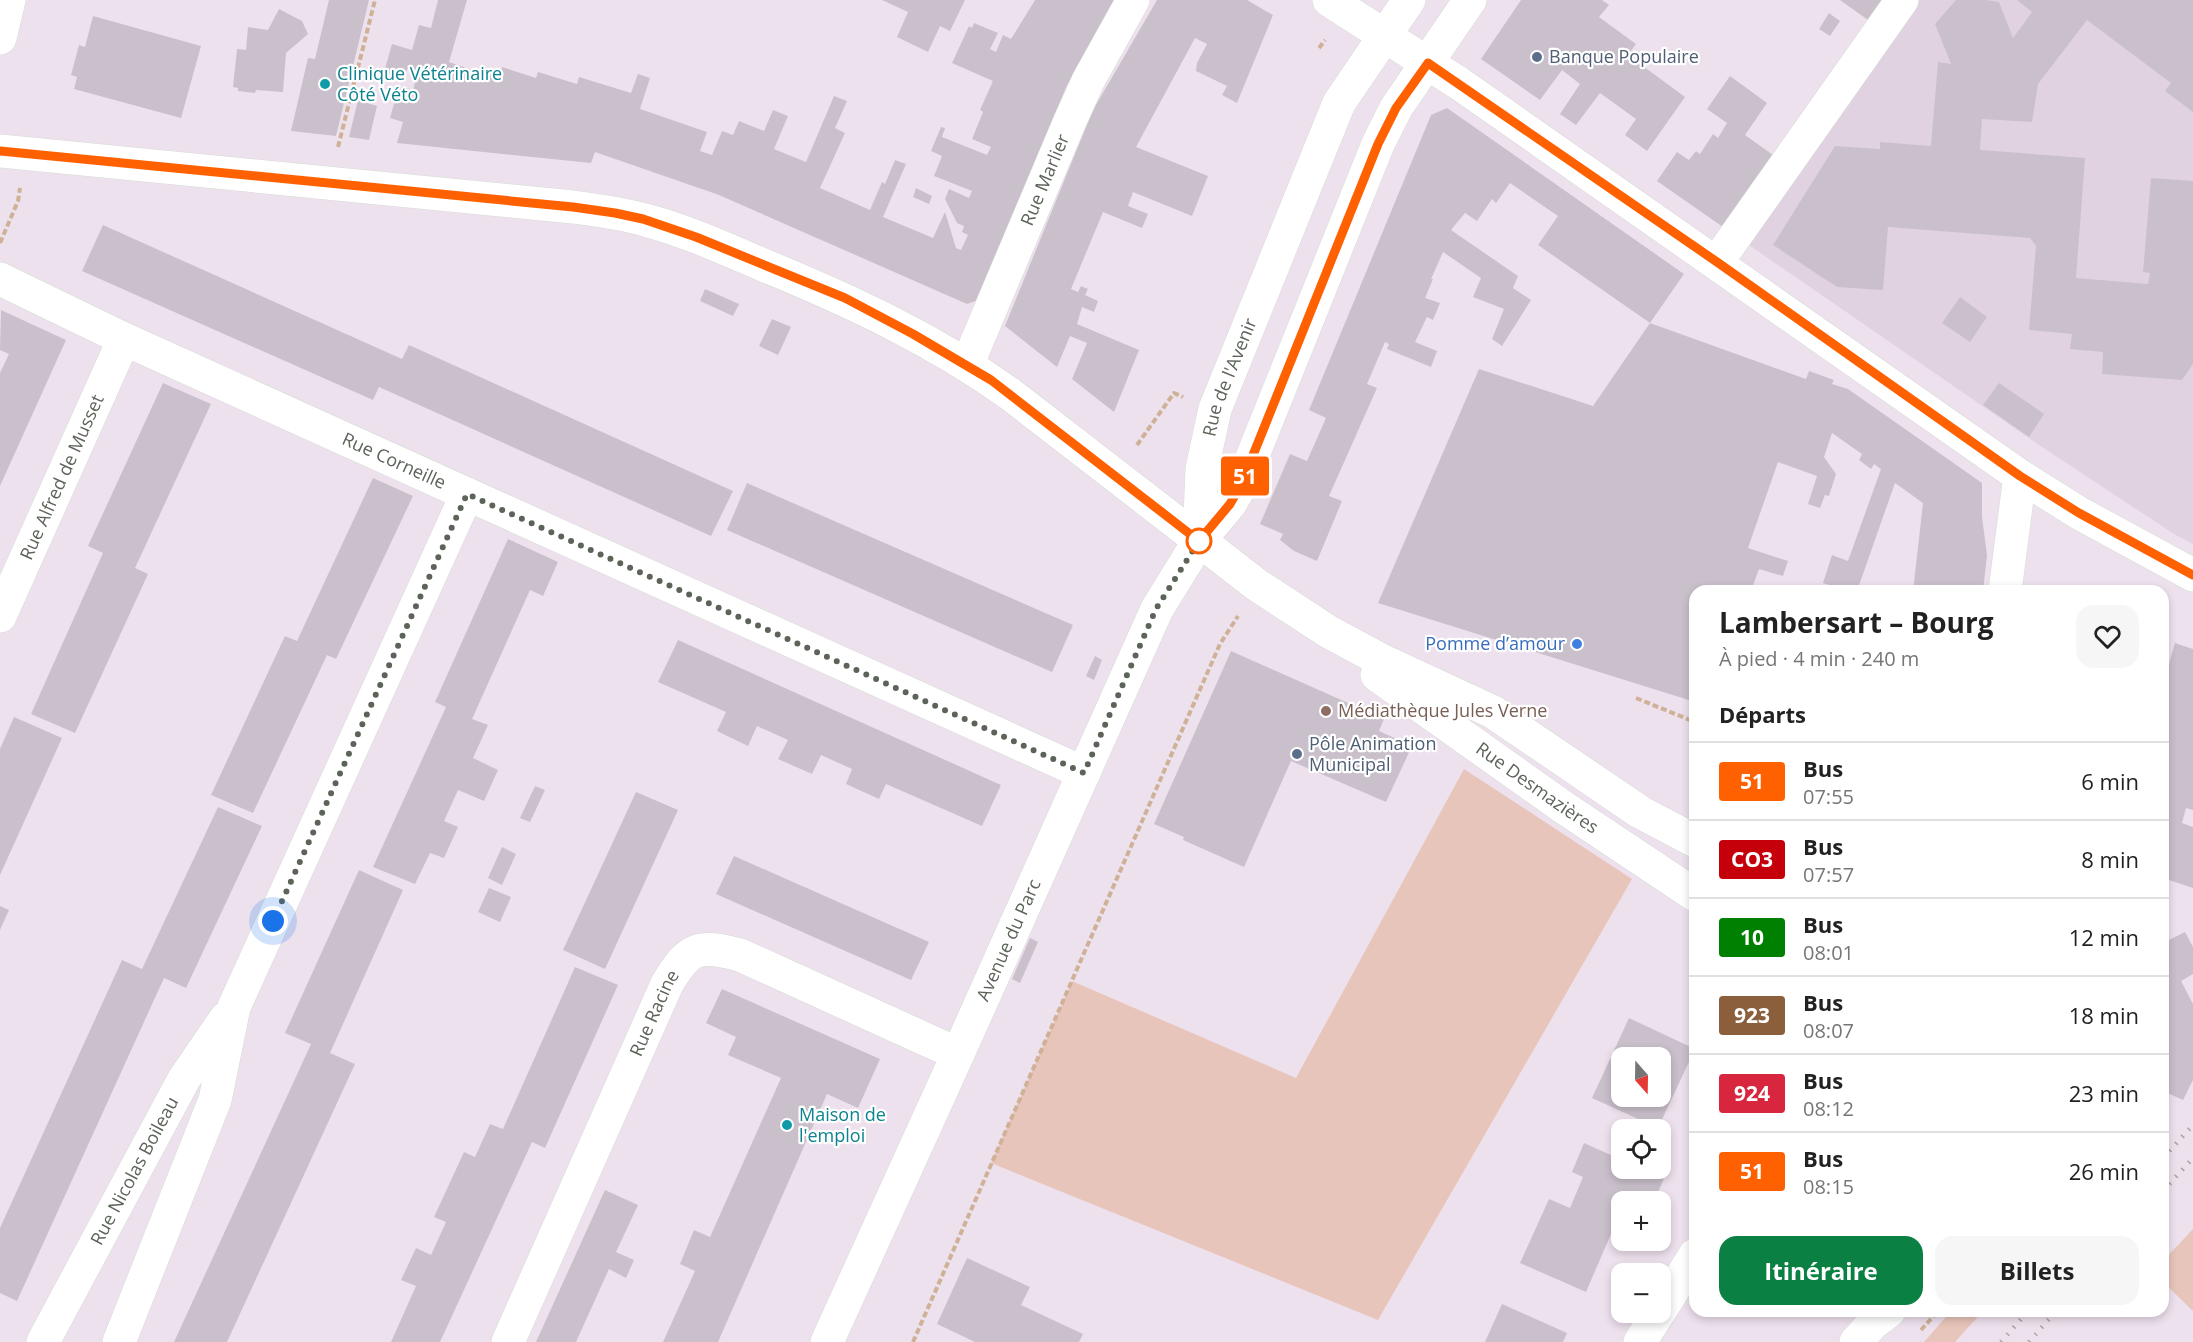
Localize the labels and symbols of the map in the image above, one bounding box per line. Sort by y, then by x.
place label: Banque Populaire [1549,44,1699,68]
marker: Banque Populaire [1530,50,1544,64]
place label: Clinique Vétérinaire Côté Véto [337,61,502,106]
marker: Clinique Vétérinaire Côté Véto [318,77,332,91]
street label: Rue Marlier [1014,129,1074,229]
street label: Rue de l'Avenir [1196,314,1262,439]
street label: Rue Alfred de Musset [14,390,109,563]
street label: Rue Corneille [339,426,450,494]
line badge: 51 [1218,456,1272,496]
unlabelled marker [1186,528,1212,554]
place label: Pomme d’amour [1425,631,1566,655]
marker: Pomme d’amour [1570,637,1584,651]
place label: Médiathèque Jules Verne [1338,698,1547,722]
marker: Médiathèque Jules Verne [1319,704,1333,718]
place label: Pôle Animation Municipal [1309,731,1436,776]
street label: Rue Desmazières [1472,736,1604,838]
marker: Pôle Animation Municipal [1290,747,1304,761]
street label: Avenue du Parc [970,875,1046,1005]
your location [258,906,288,936]
street label: Rue Racine [623,965,684,1060]
north arrow [1611,1047,1671,1107]
street label: Rue Nicolas Boileau [84,1092,183,1249]
place label: Maison de l'emploi [799,1102,886,1147]
marker: Maison de l'emploi [780,1118,794,1132]

